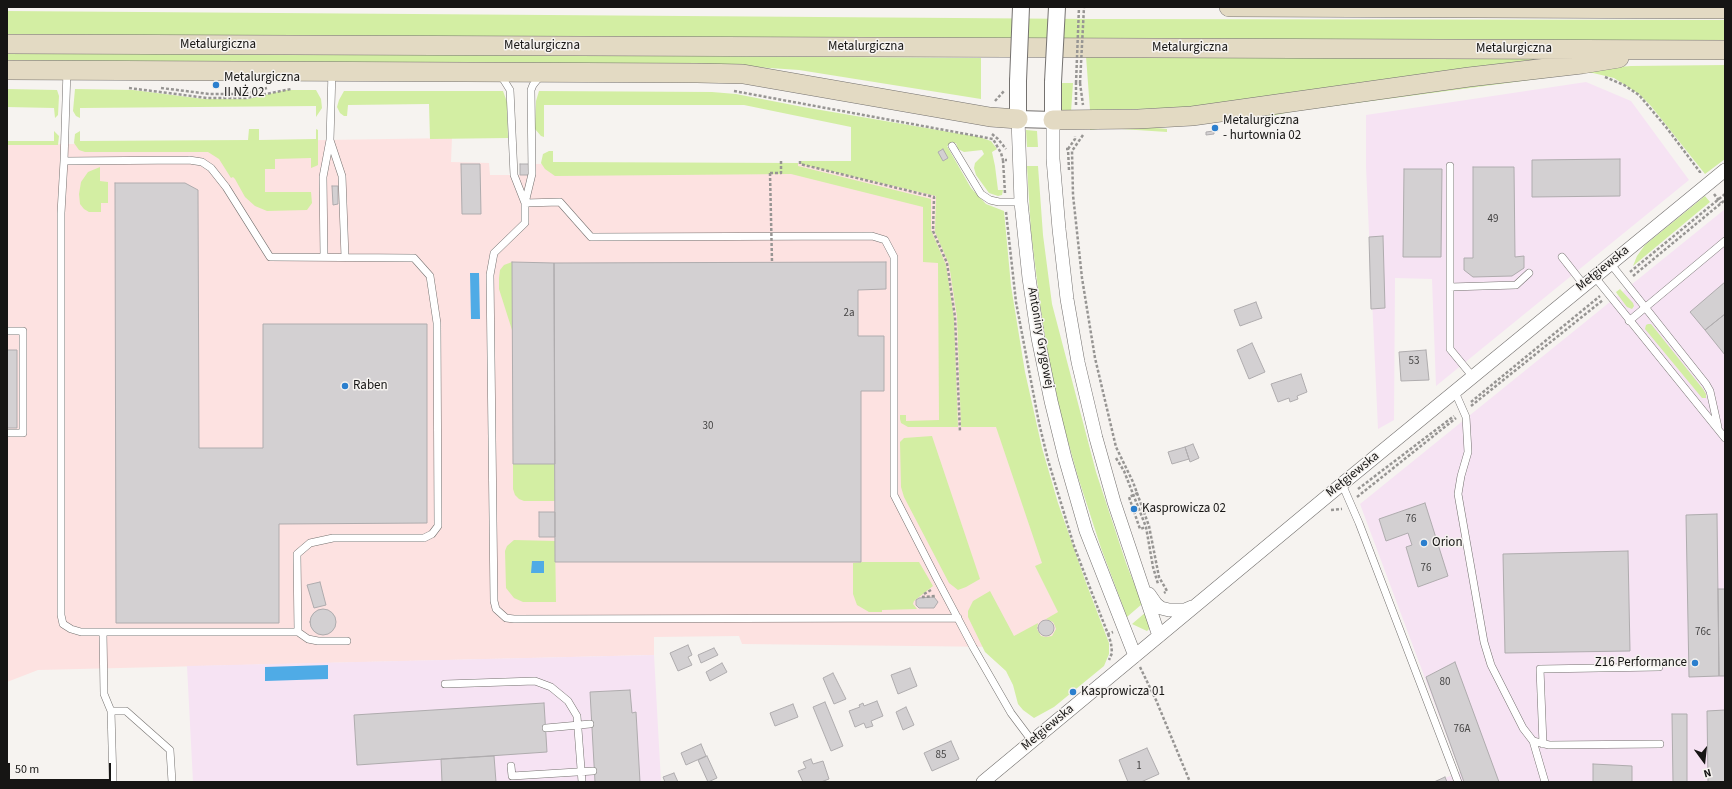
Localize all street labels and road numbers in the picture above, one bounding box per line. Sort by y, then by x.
street label: Metalurgiczna [180,37,256,53]
street label: Metalurgiczna [504,38,580,54]
street label: Metalurgiczna [828,39,904,55]
street label: Metalurgiczna [1152,40,1228,56]
street label: Metalurgiczna [1476,41,1552,57]
street label: Mełgiewska [1573,243,1633,295]
street label: Antoniny Grygowej [1023,286,1057,390]
street label: Mełgiewska [1323,449,1383,501]
street label: Mełgiewska [1019,702,1077,754]

